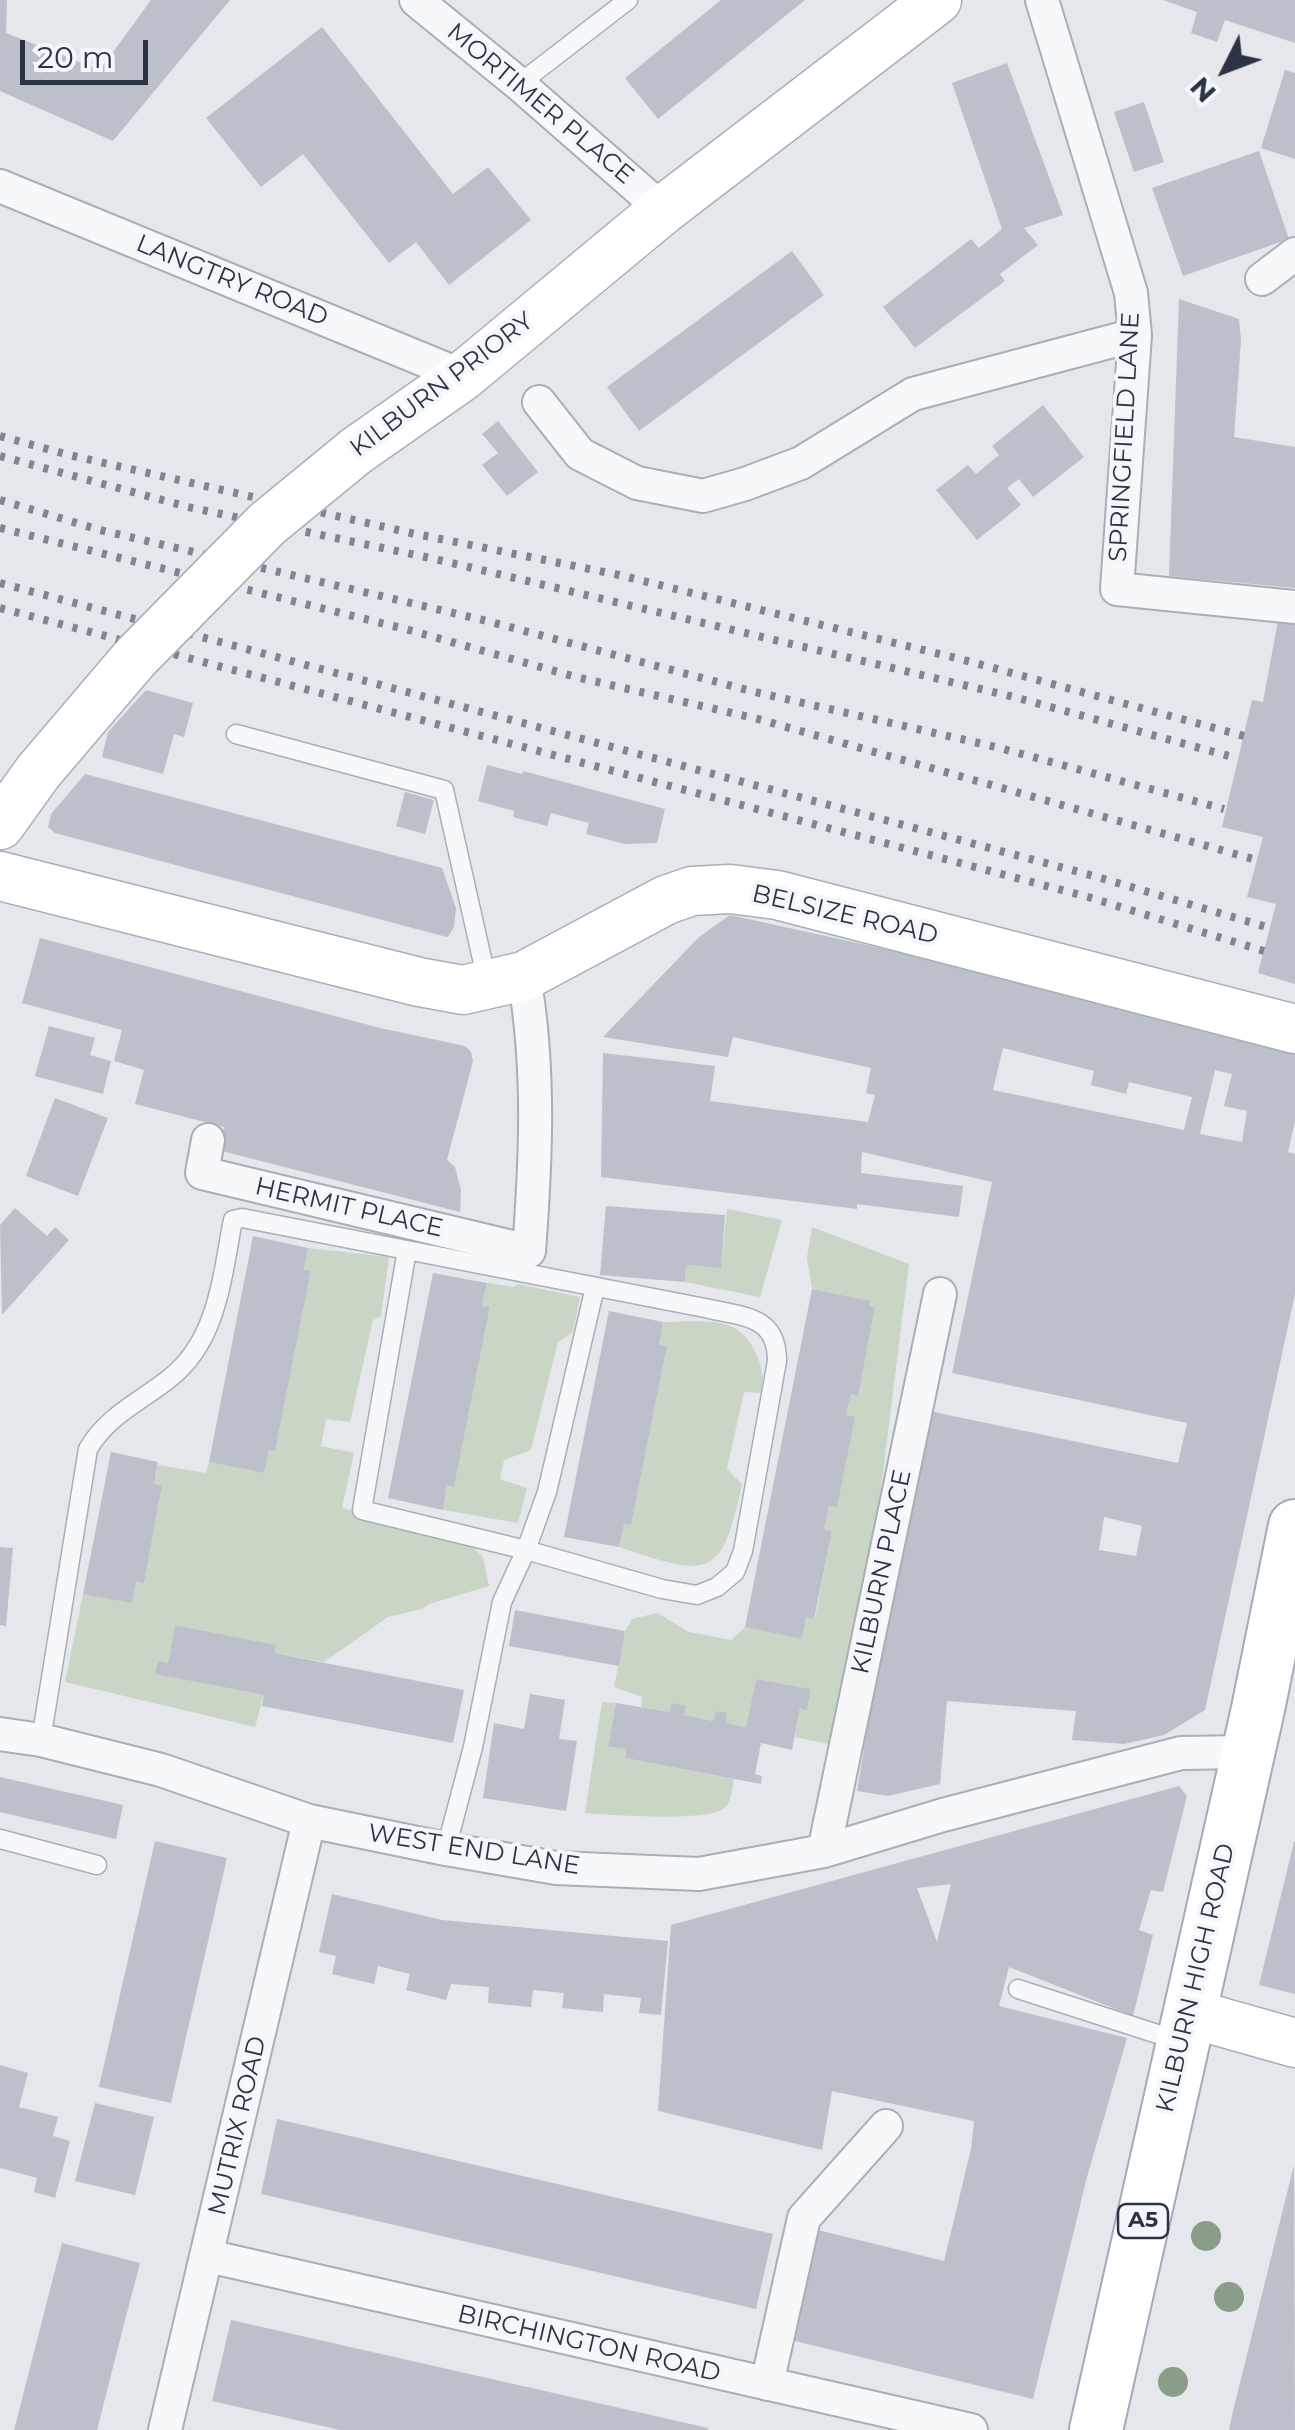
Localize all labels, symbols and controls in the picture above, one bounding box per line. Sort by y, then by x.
street label: MORTIMER PLACE [441,17,639,191]
scale bar [25,20,152,82]
north arrow [1175,20,1275,120]
text: 20 m [37,39,114,76]
text: N [1183,70,1223,110]
street label: LANGTRY ROAD [132,229,332,333]
street label: KILBURN PRIORY [344,306,540,464]
street label: SPRINGFIELD LANE [1103,311,1147,563]
street label: BELSIZE ROAD [749,879,941,951]
street label: HERMIT PLACE [252,1172,446,1244]
street label: KILBURN PLACE [846,1467,918,1677]
street label: WEST END LANE [366,1818,582,1882]
street label: KILBURN HIGH ROAD [1150,1841,1242,2115]
street label: MUTRIX ROAD [203,2033,273,2219]
road number: A5 [1118,2204,1168,2238]
street label: BIRCHINGTON ROAD [455,2299,723,2389]

